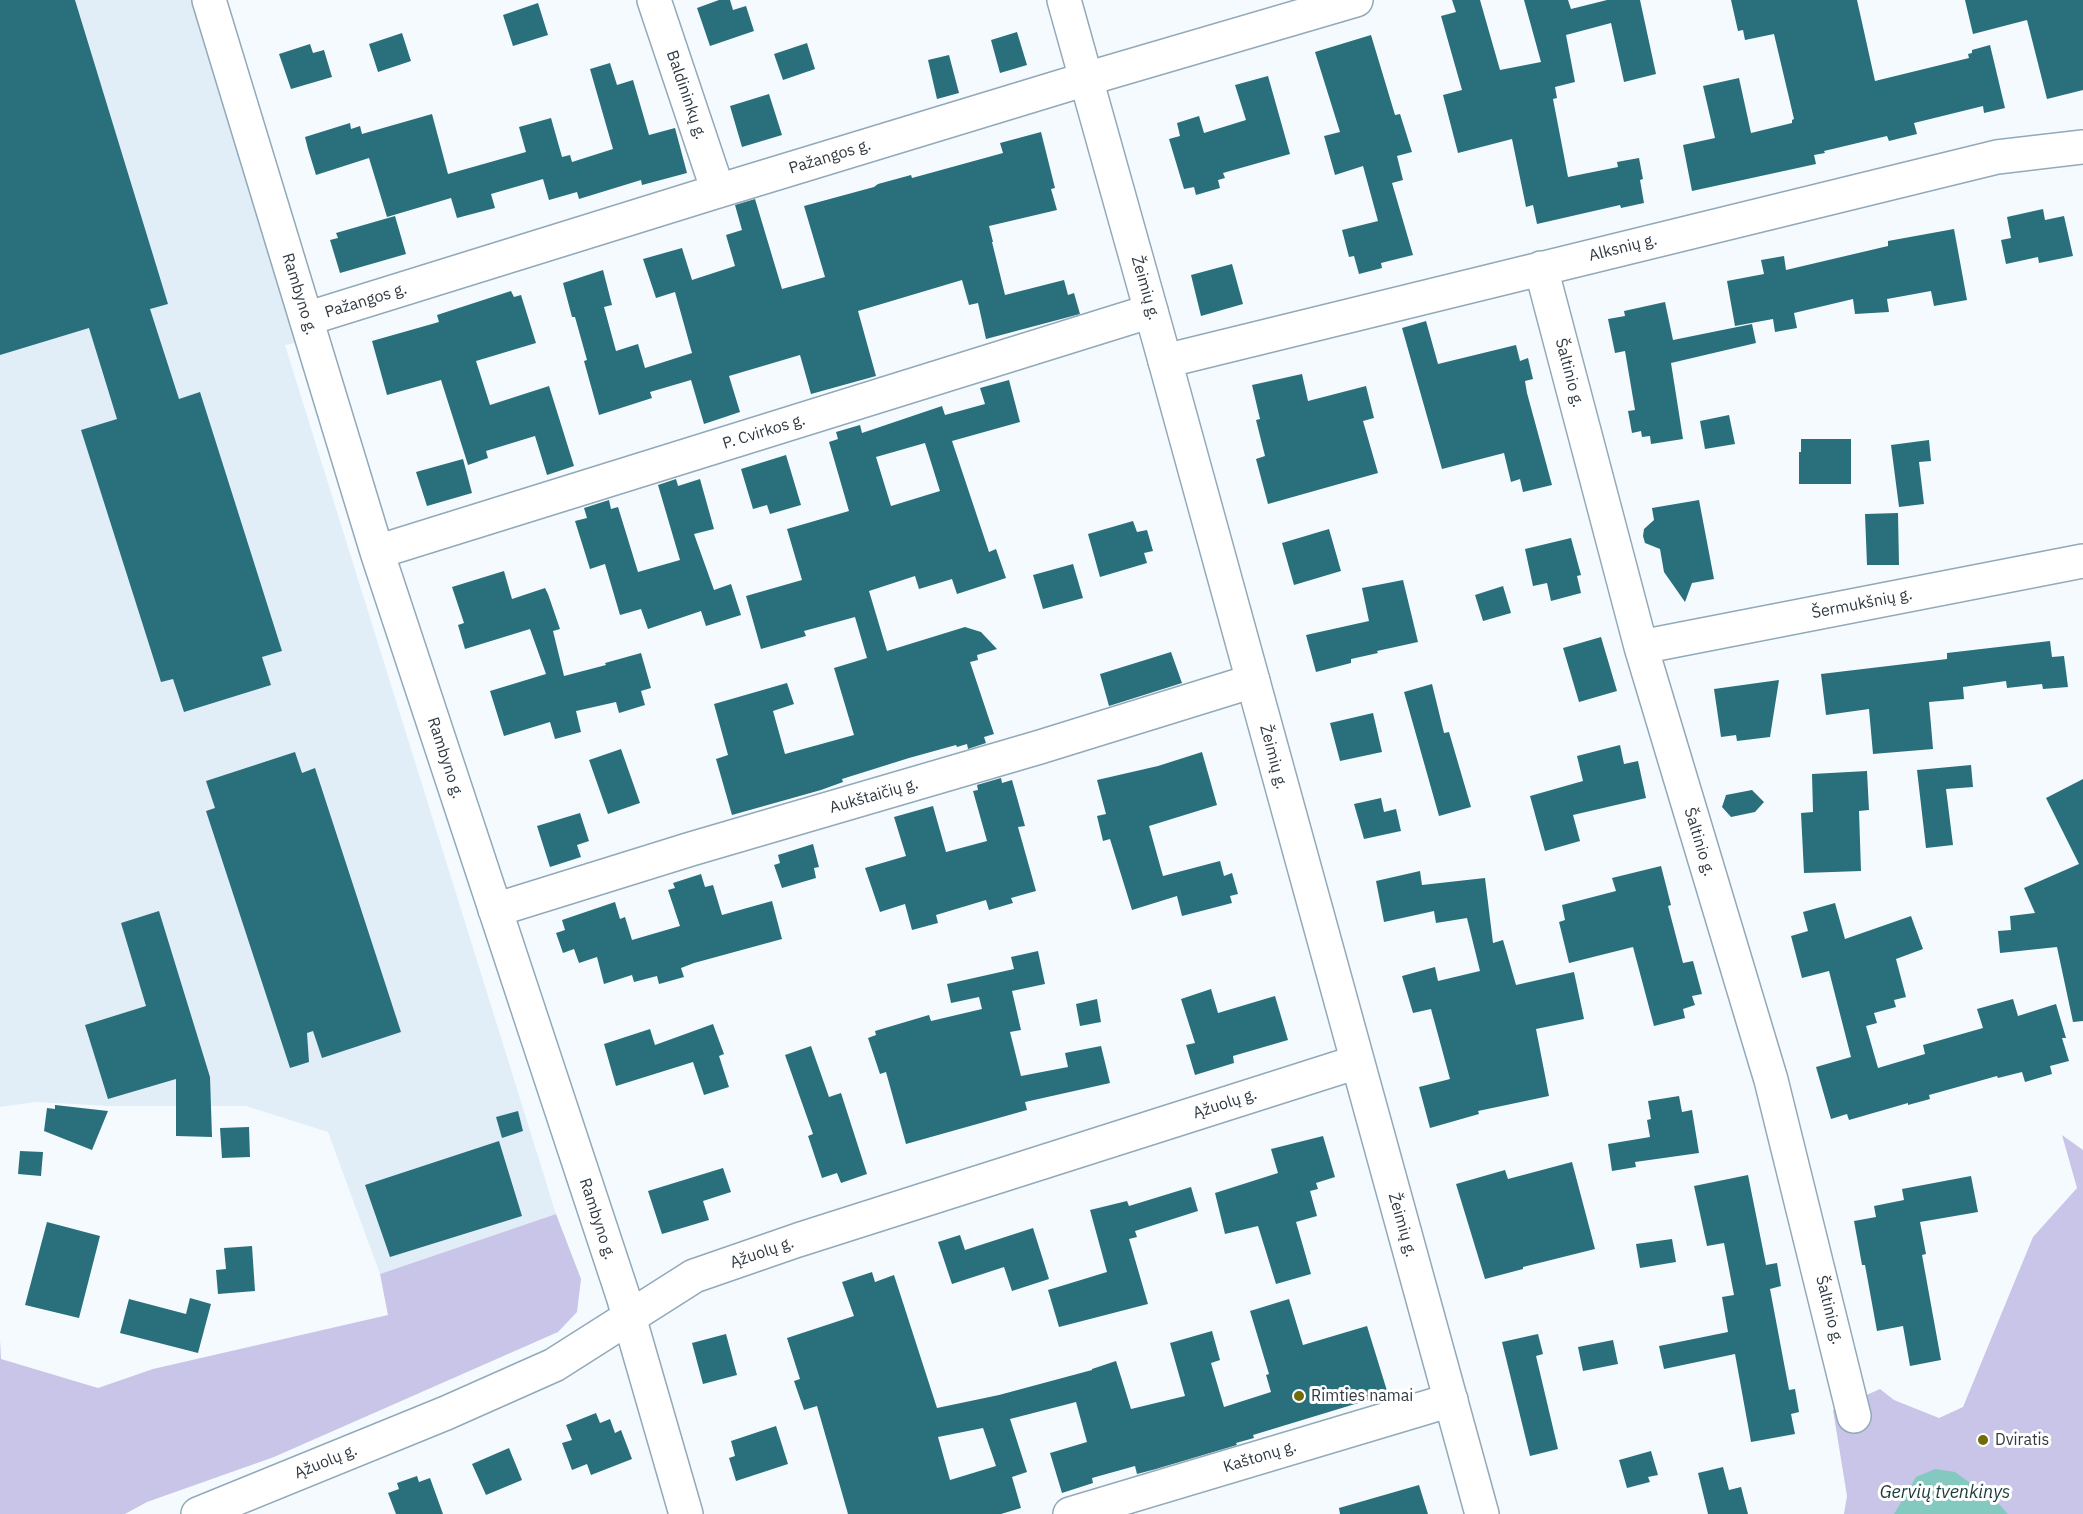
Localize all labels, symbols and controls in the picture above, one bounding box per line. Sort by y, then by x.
street label: Baldininkų g. [662,48,710,142]
street label: Pažangos g. [787,135,873,179]
street label: Alksnių g. [1587,230,1659,266]
street label: Rambyno g. [277,251,321,337]
street label: Žeimių g. [1127,254,1163,322]
street label: Pažangos g. [323,279,409,323]
street label: Šaltinio g. [1551,336,1587,410]
street label: P. Cvirkos g. [720,410,808,454]
street label: Šermukšnių g. [1810,585,1914,623]
street label: Rambyno g. [423,715,467,801]
street label: Žeimių g. [1255,723,1291,791]
street label: Aukštaičių g. [827,774,921,818]
street label: Šaltinio g. [1680,805,1718,879]
street label: Ąžuolų g. [1191,1085,1259,1123]
street label: Rambyno g. [575,1176,619,1262]
street label: Žeimių g. [1384,1191,1420,1259]
street label: Ąžuolų g. [728,1233,796,1273]
street label: Šaltinio g. [1811,1273,1847,1347]
place label: Rimties namai [1311,1386,1413,1406]
marker: Rimties namai [1292,1389,1306,1403]
place label: Dviratis [1995,1430,2049,1450]
marker: Dviratis [1976,1433,1990,1447]
street label: Kaštonų g. [1221,1437,1299,1477]
street label: Ąžuolų g. [292,1441,360,1483]
water label: Gervių tvenkinys [1880,1482,2010,1504]

